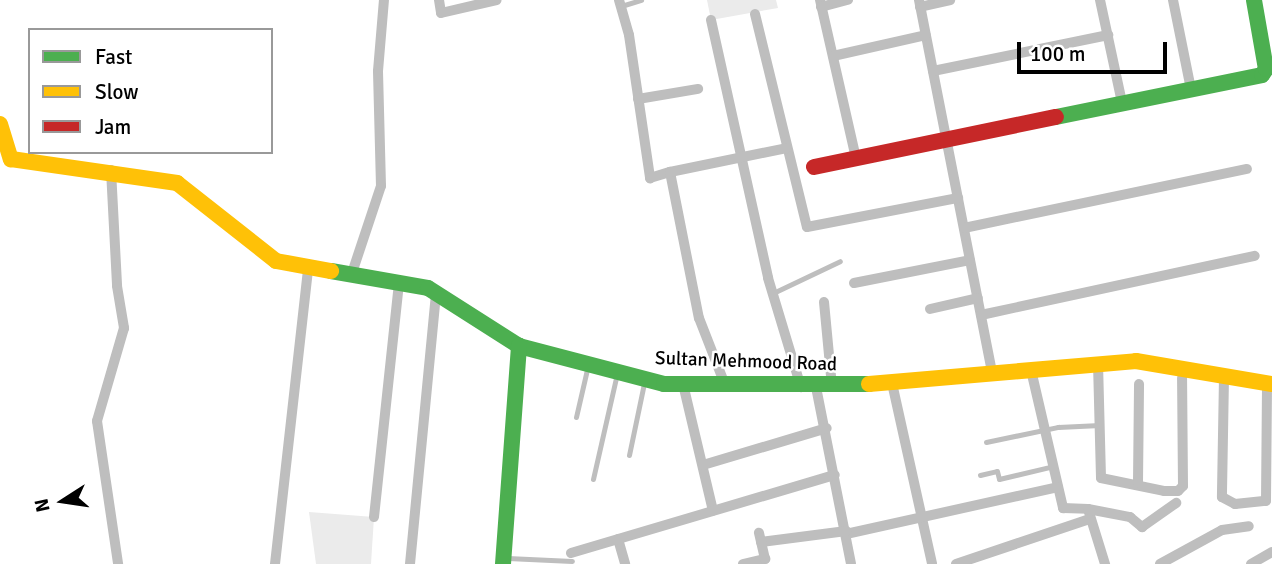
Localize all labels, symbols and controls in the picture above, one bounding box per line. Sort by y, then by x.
legend [28,28,273,154]
scale bar [1020,28,1170,72]
text: 100 m [1030,41,1085,67]
text: Fast [95,44,132,70]
text: Slow [95,79,139,105]
text: Jam [95,114,131,140]
street label: Sultan Mehmood Road [655,347,837,377]
north arrow [28,466,98,536]
text: N [29,496,56,514]

